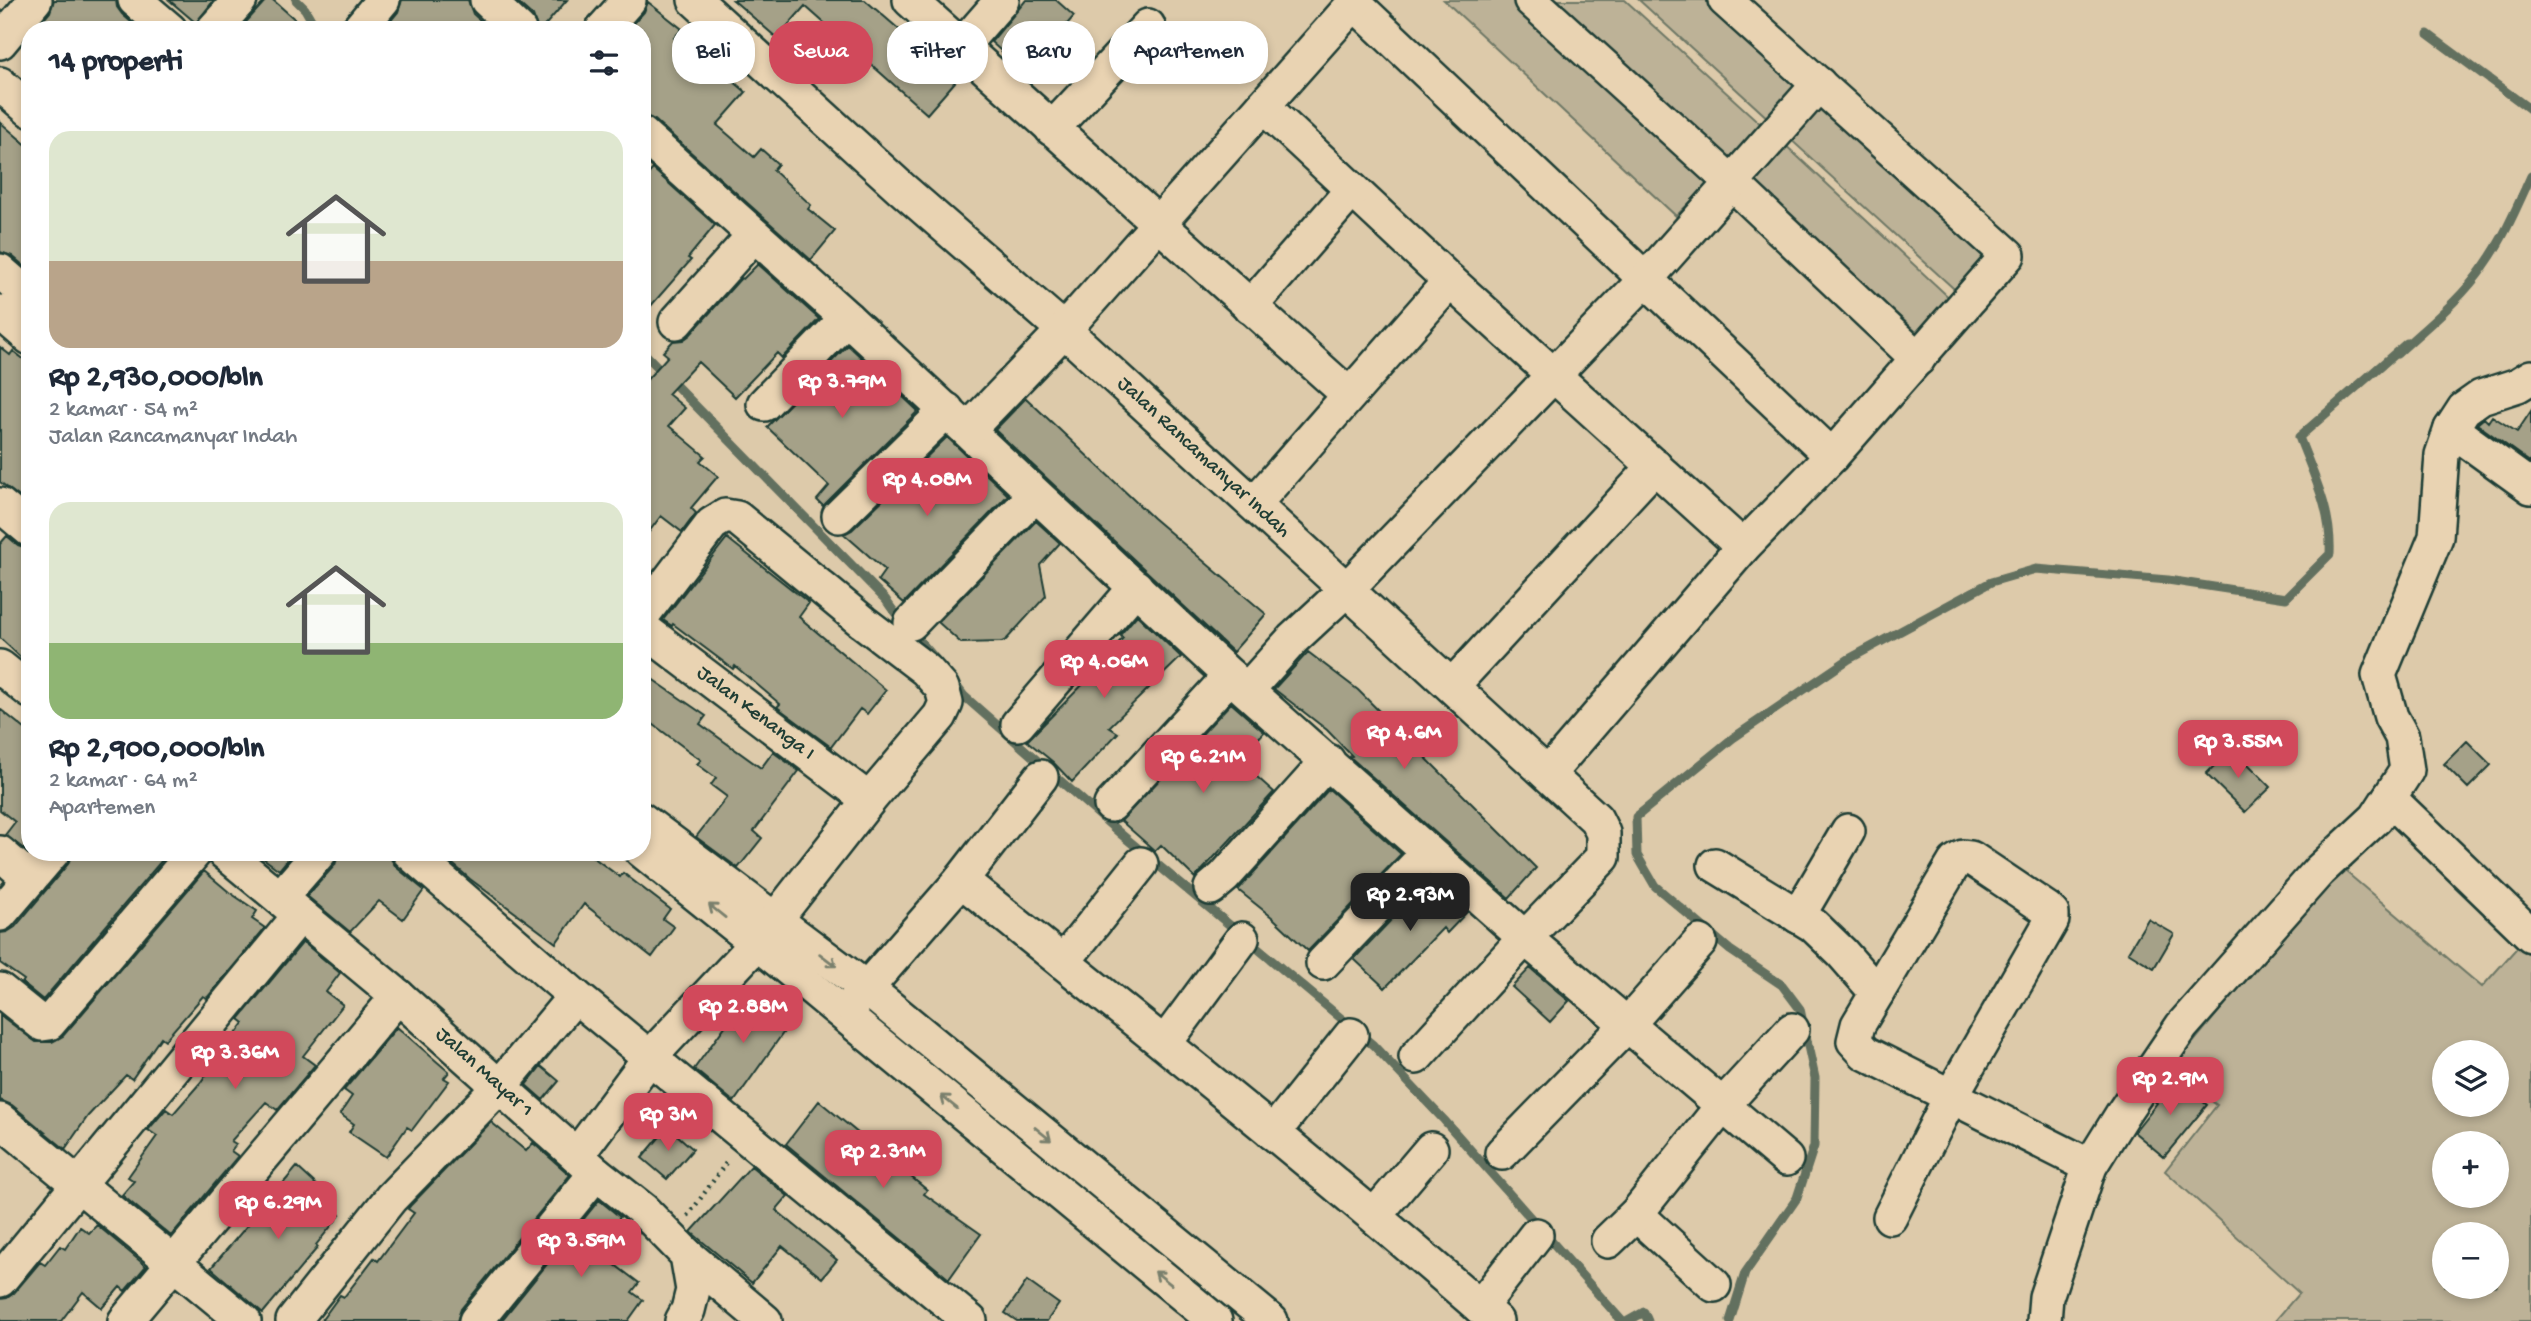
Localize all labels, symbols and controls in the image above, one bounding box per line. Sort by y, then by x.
chip: Beli [672,21,755,84]
chip: Sewa [769,21,873,84]
chip: Filter [887,21,988,84]
chip: Baru [1002,21,1095,84]
chip: Apartemen [1109,21,1268,84]
icon: filters [585,44,623,82]
text: 14 properti [49,46,183,81]
icon: home [273,176,399,302]
pin: Rp 3.79M [770,360,914,420]
text: Rp 2,930,000/bln [49,362,263,397]
text: Rp 3.79M [798,369,886,396]
street label: Jalan Rancamanyar Indah [1111,372,1295,544]
text: 2 kamar · 54 m² [49,397,198,424]
text: Jalan Rancamanyar Indah [49,424,297,451]
pin: Rp 4.08M [855,458,999,518]
text: Rp 4.08M [883,467,971,494]
icon: home [273,547,399,673]
pin: Rp 4.06M [1032,640,1176,700]
text: Rp 4.06M [1060,649,1148,676]
street label: Jalan Kenanga I [691,661,819,767]
pin: Rp 4.6M [1339,712,1469,771]
text: Rp 4.6M [1367,720,1441,747]
pin: Rp 3.55M [2166,720,2310,780]
text: Rp 3.55M [2194,729,2282,756]
text: Rp 2,900,000/bln [49,733,264,768]
pin: Rp 6.21M [1131,736,1275,795]
text: Rp 6.21M [1161,744,1245,771]
text: 2 kamar · 64 m² [49,768,198,795]
text: Apartemen [49,795,155,822]
pin: Rp 2.93M [1338,874,1482,933]
text: Rp 2.93M [1367,882,1453,909]
one-way arrow [708,903,726,919]
one-way arrow [819,952,837,967]
pin: Rp 2.88M [671,986,815,1045]
text: Rp 2.88M [699,994,787,1021]
street label: Jalan Mayar 1 [430,1022,538,1123]
pin: Rp 3.36M [163,1032,307,1091]
text: Rp 3.36M [191,1040,279,1067]
map controls [2432,1040,2509,1299]
button: layers [2432,1040,2509,1117]
pin: Rp 2.9M [2105,1058,2235,1117]
text: Rp 2.9M [2133,1066,2207,1093]
pin: Rp 3M [619,1094,717,1153]
one-way arrow [940,1095,958,1110]
text: Rp 3M [640,1102,696,1129]
one-way arrow [1034,1126,1052,1141]
pin: Rp 2.31M [811,1130,955,1190]
button: + [2432,1131,2509,1208]
text: Rp 2.31M [841,1139,925,1166]
pin: Rp 6.29M [206,1182,350,1241]
text: Rp 6.29M [235,1190,321,1217]
pin: Rp 3.59M [509,1220,653,1279]
button: − [2432,1222,2509,1299]
text: Rp 3.59M [537,1228,625,1255]
one-way arrow [1154,1270,1172,1285]

